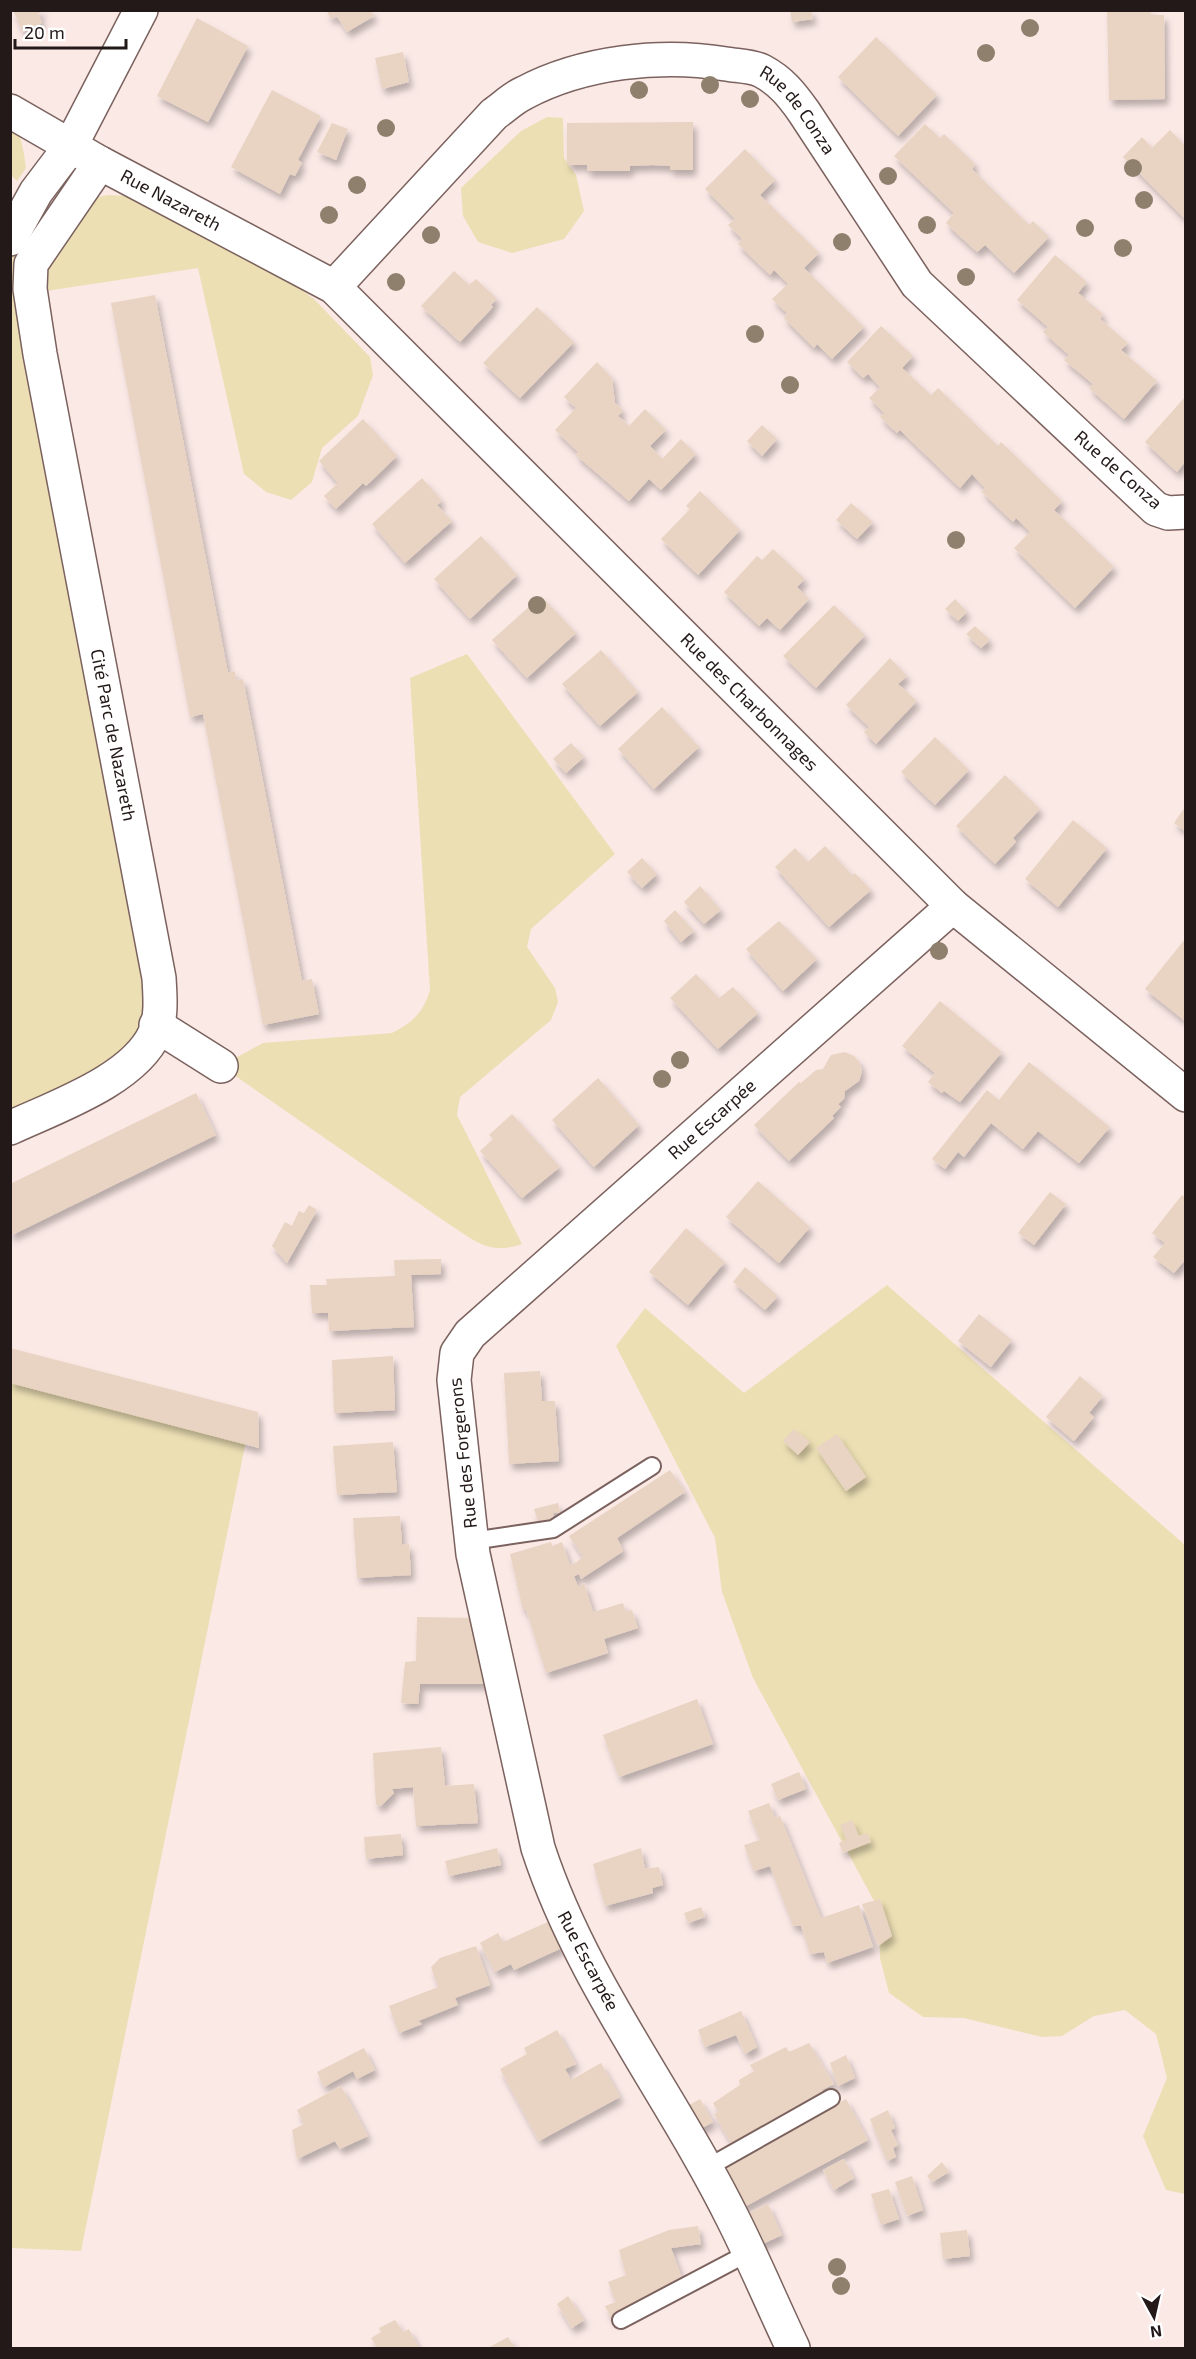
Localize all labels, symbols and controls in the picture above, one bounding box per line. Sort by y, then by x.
scale bar [15,12,126,50]
text: 20 m [24,21,65,43]
street label: Rue de Conza [756,60,841,158]
street label: Rue Nazareth [117,164,225,235]
street label: Rue de Conza [1070,425,1167,513]
street label: Rue des Charbonnages [676,628,824,775]
street label: Cité Parc de Nazareth [86,647,141,823]
street label: Rue Escarpée [663,1074,760,1163]
street label: Rue des Forgerons [443,1377,481,1530]
street label: Rue Escarpée [553,1907,624,2014]
north arrow [1124,2287,1184,2347]
text: N [1149,2322,1163,2343]

